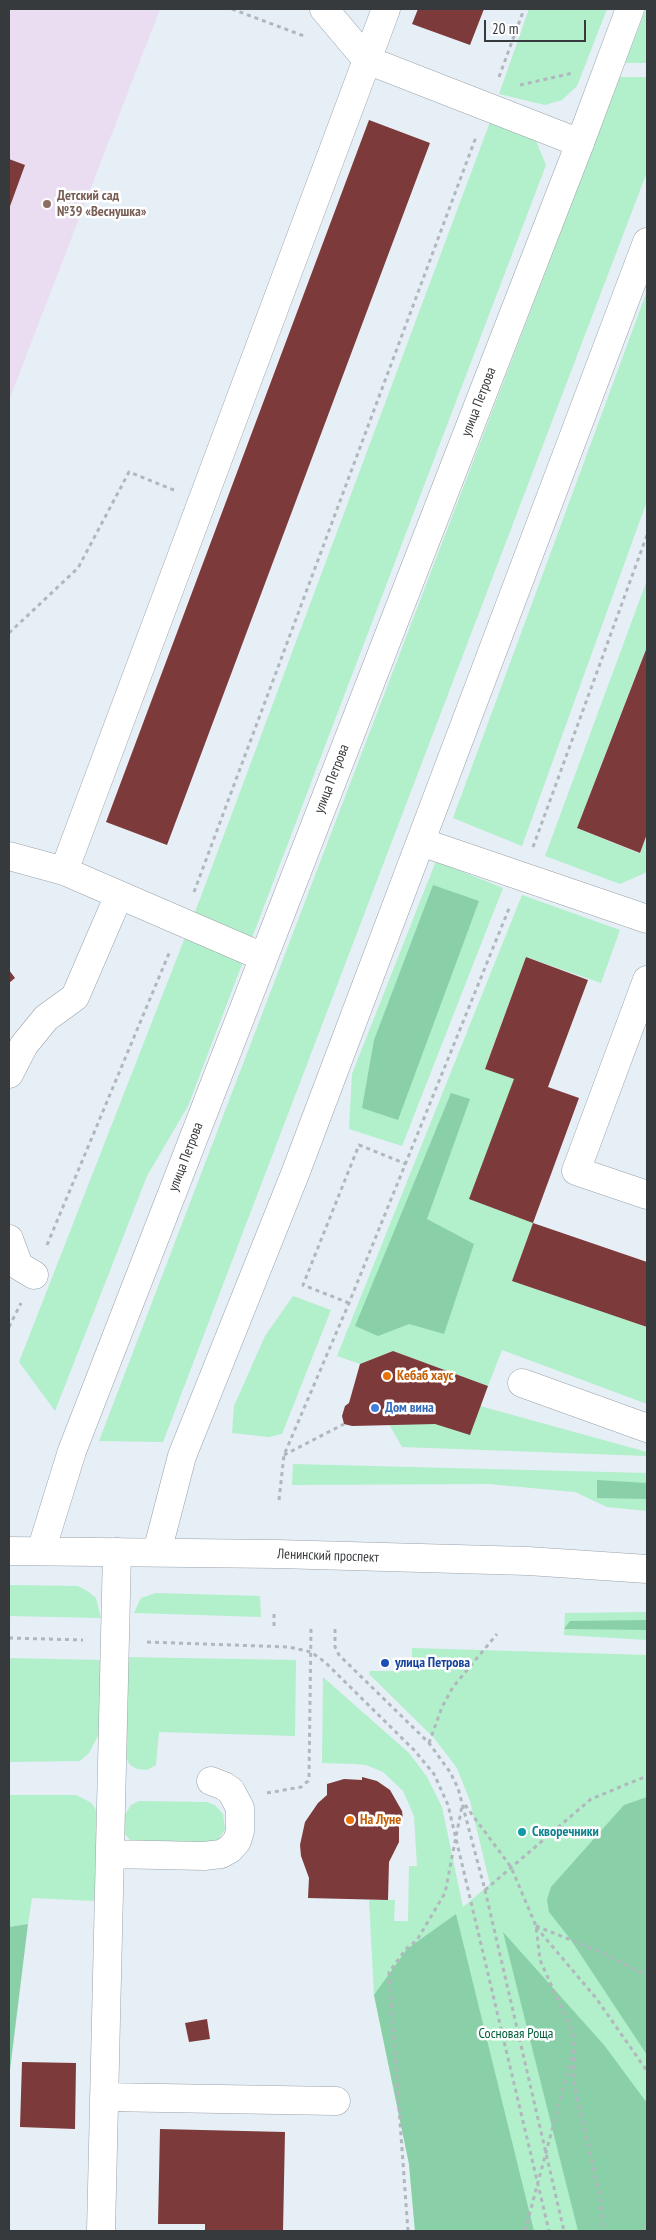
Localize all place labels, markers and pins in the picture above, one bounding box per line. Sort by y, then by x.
place label: Детский сад №39 «Веснушка» [57,188,146,220]
marker: Детский сад №39 «Веснушка» [41,198,53,210]
place label: Кебаб хаус [397,1368,453,1384]
marker: Кебаб хаус [381,1370,393,1382]
place label: Дом вина [385,1400,434,1416]
marker: Дом вина [369,1402,381,1414]
place label: улица Петрова [395,1655,470,1671]
marker: улица Петрова [379,1657,391,1669]
place label: На Луне [360,1812,401,1828]
marker: На Луне [344,1814,356,1826]
place label: Скворечники [532,1824,599,1840]
marker: Скворечники [516,1826,528,1838]

